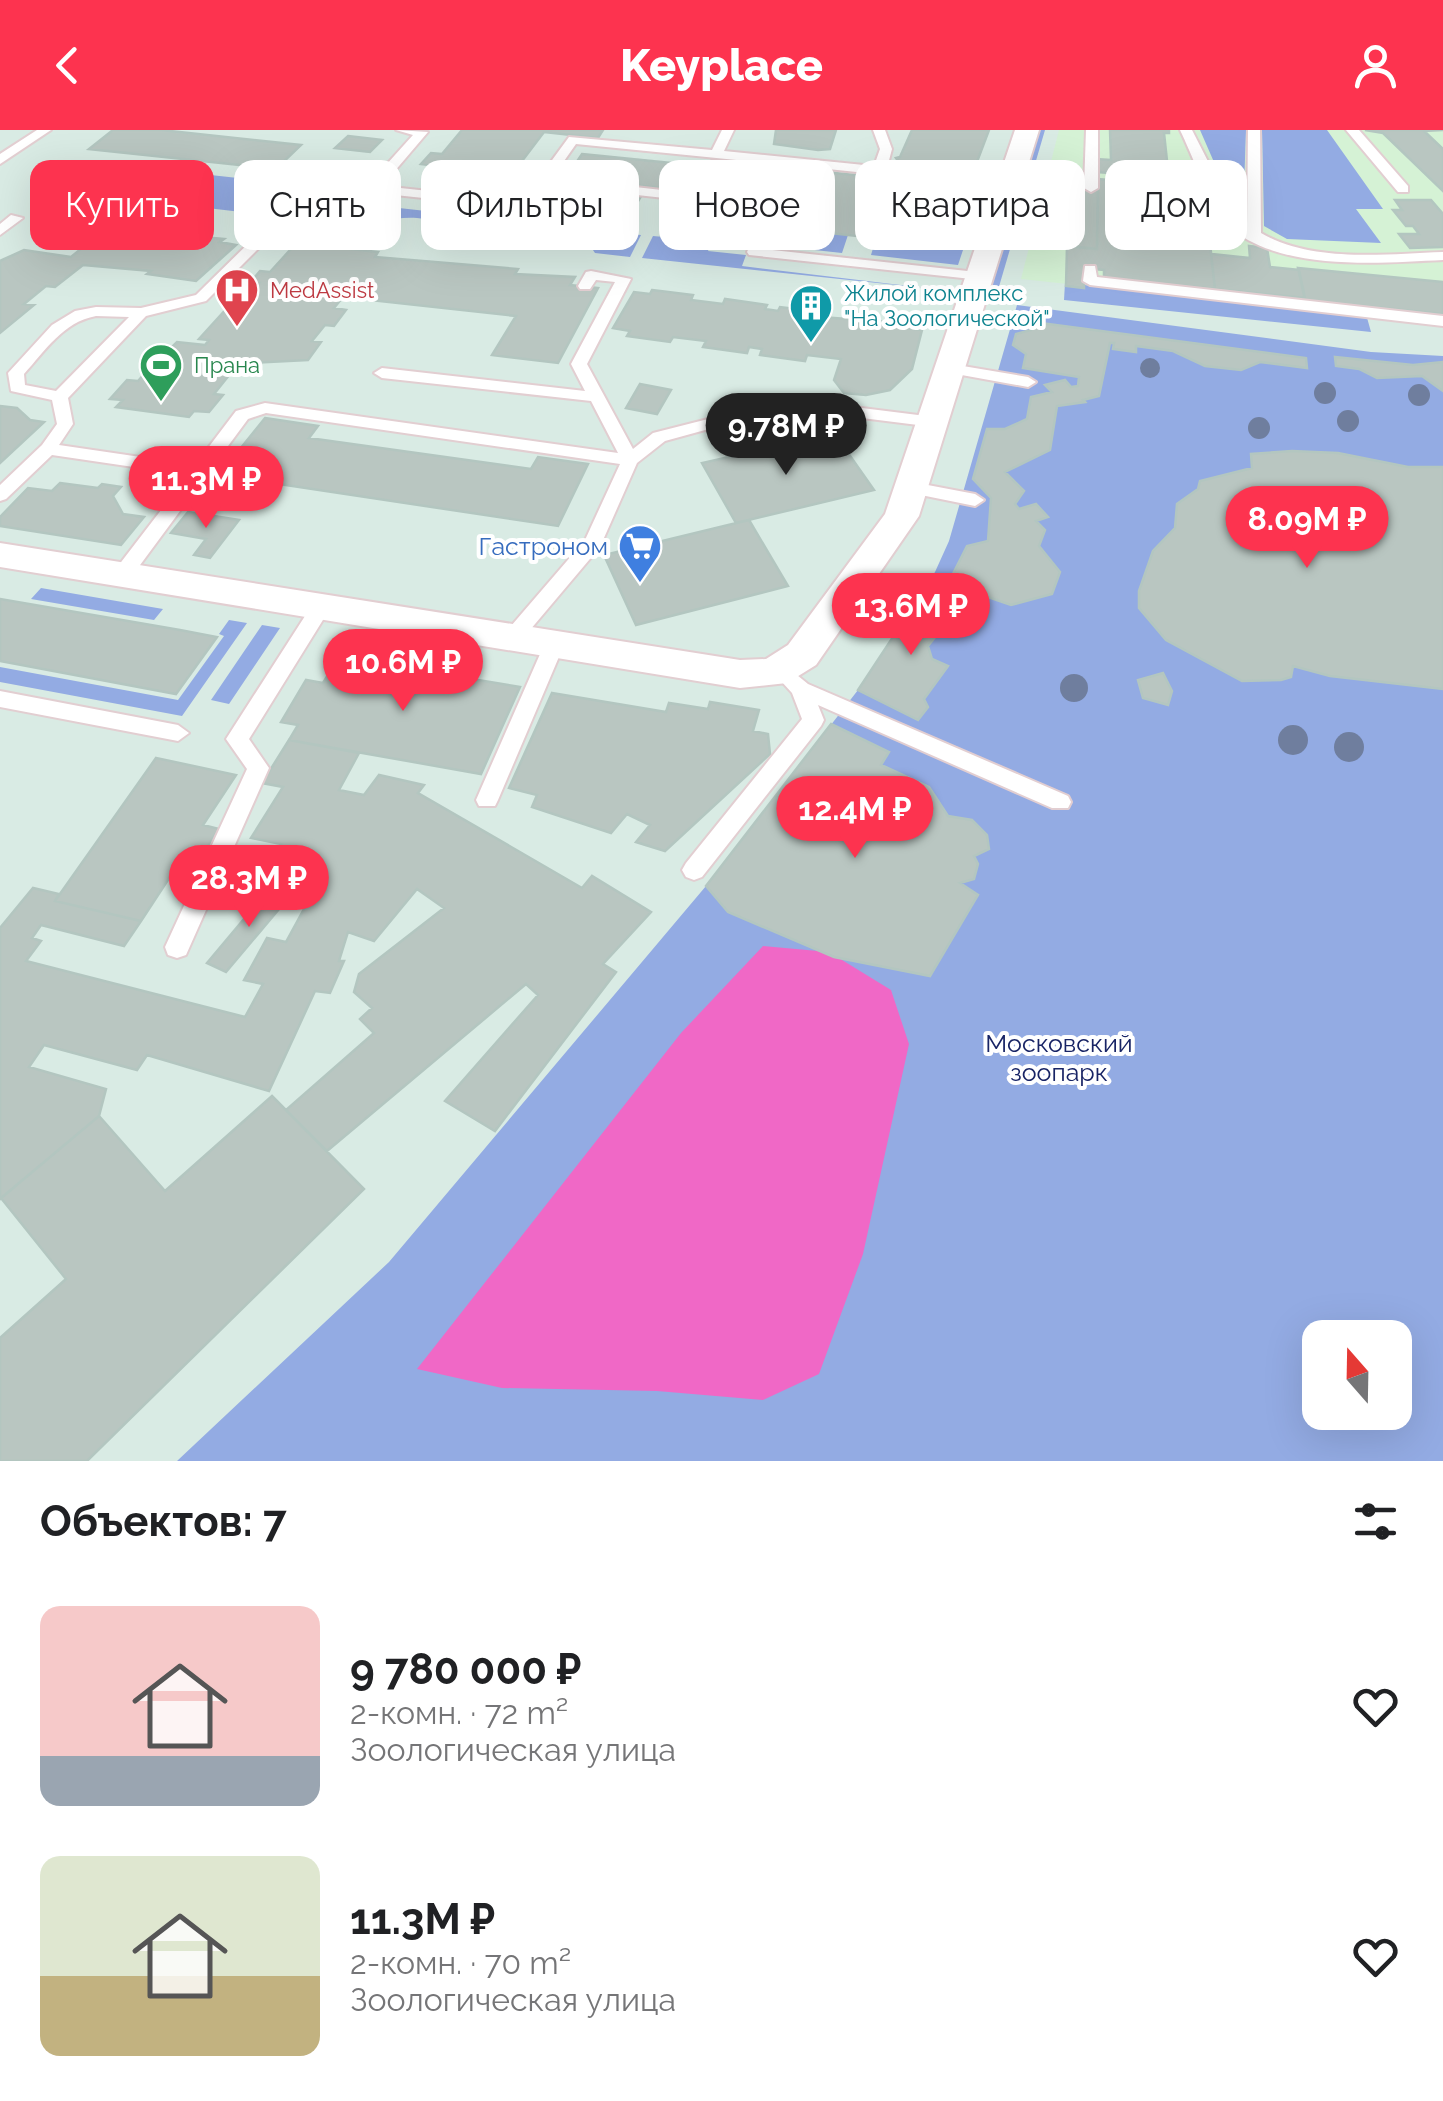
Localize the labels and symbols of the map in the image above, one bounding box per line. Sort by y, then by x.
hospital icon: MedAssist [214,267,260,328]
place label: MedAssist [270,277,375,303]
place label: Жилой комплекс "На Зоологической" [844,280,1050,331]
building icon: Жилой комплекс "На Зоологической" [788,283,834,344]
sports icon: Прана [138,342,184,403]
place label: Прана [194,352,260,378]
pin: 9.78M ₽ [694,393,878,478]
pin: 11.3M ₽ [114,446,298,531]
pin: 8.09M ₽ [1215,486,1399,571]
supermarket icon: Гастроном [617,523,663,584]
place label: Гастроном [479,531,608,561]
pin: 13.6M ₽ [819,573,1003,658]
pin: 10.6M ₽ [311,629,495,714]
pin: 12.4M ₽ [763,776,947,861]
pin: 28.3M ₽ [157,845,341,930]
park label: Московский зоопарк [985,1028,1133,1087]
north arrow [1302,1320,1412,1430]

